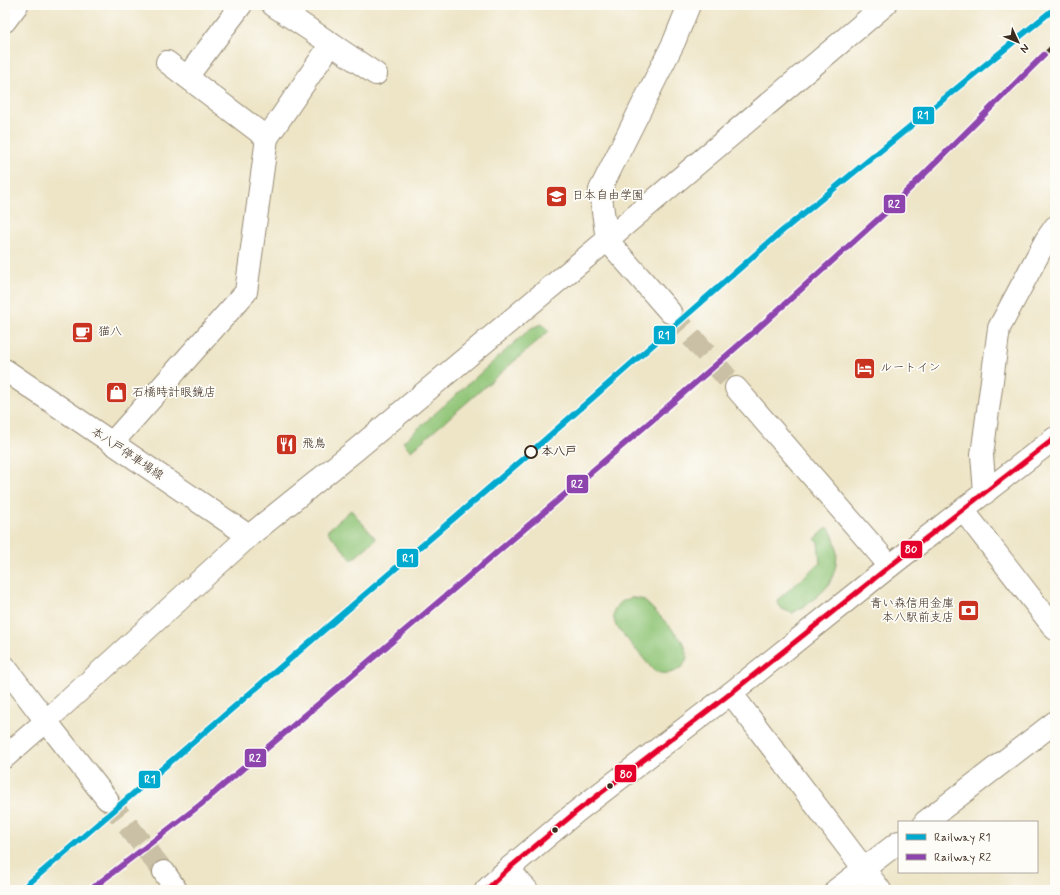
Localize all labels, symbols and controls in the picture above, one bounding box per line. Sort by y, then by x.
north arrow [998,22,1038,62]
text: N [1017,41,1032,56]
line badge: R1 [912,106,935,125]
text: R1 [917,109,929,123]
school or university icon: 日本自由学園 [543,183,569,209]
place label: 日本自由学園 [572,188,644,204]
line badge: R2 [883,194,906,214]
text: R2 [888,198,901,212]
cafe icon: 猫八 [70,319,96,345]
place label: 猫八 [98,324,122,340]
line badge: R1 [653,325,676,345]
text: R1 [658,329,670,343]
hotel icon: ルートイン [852,355,878,381]
place label: ルートイン [880,360,940,376]
shop icon: 石橋時計眼鏡店 [103,380,129,406]
place label: 石橋時計眼鏡店 [132,385,216,401]
street label: 本八戸停車場線 [88,424,166,484]
restaurant icon: 飛鳥 [274,431,300,457]
place label: 飛鳥 [302,436,326,452]
place label: 本八戸 [541,444,577,460]
marker: 本八戸 [524,445,538,459]
line badge: R2 [566,474,589,494]
text: R2 [571,478,584,492]
line badge: 80 [900,540,923,559]
text: 80 [905,543,917,557]
line badge: R1 [396,548,419,568]
text: R1 [402,552,414,566]
place label: 青い森信用金庫 本八駅前支店 [870,596,954,626]
bank icon: 青い森信用金庫 本八駅前支店 [956,598,982,624]
line badge: R2 [244,748,267,768]
text: R2 [249,752,262,766]
line badge: 80 [614,764,637,783]
text: 80 [620,768,632,782]
line badge: R1 [138,770,161,789]
text: R1 [144,773,156,787]
unlabelled marker [605,781,615,791]
legend [898,821,1038,873]
unlabelled marker [550,825,560,835]
text: Railway R1 [934,830,991,846]
text: Railway R2 [934,850,991,866]

